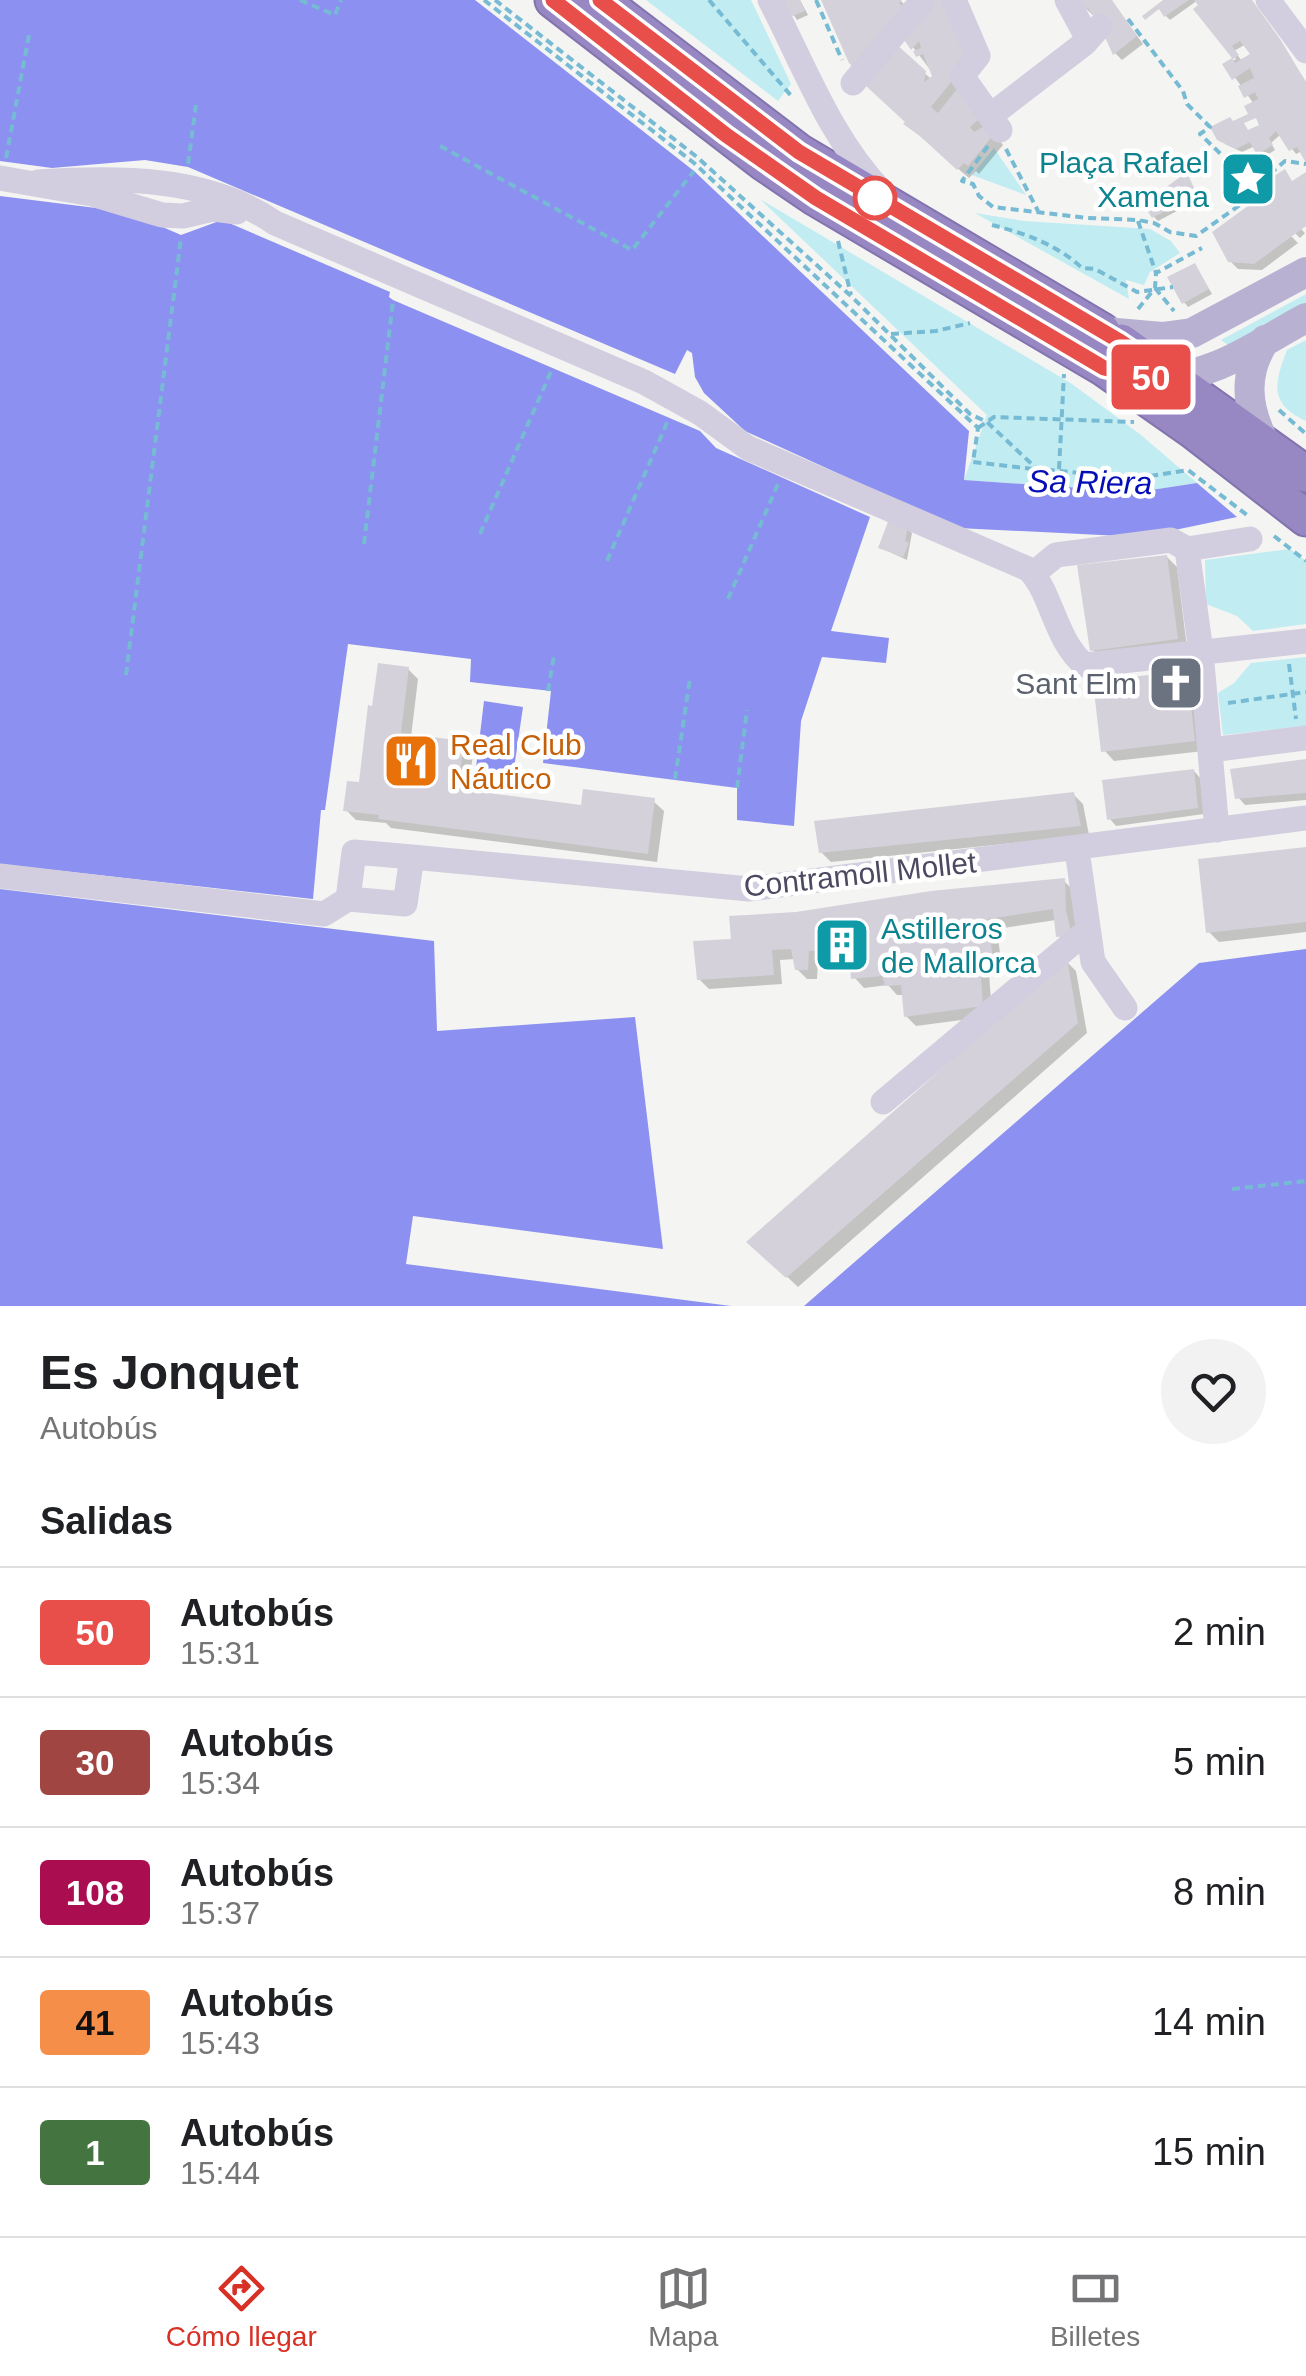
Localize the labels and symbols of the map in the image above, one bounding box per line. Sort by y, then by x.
place label: Plaça Rafael Xamena [1039,146,1209,213]
place icon: Plaça Rafael Xamena [1218,149,1278,209]
unlabelled marker [854,177,896,219]
line badge: 50 [1106,344,1196,410]
water label: Sa Riera [1027,463,1153,501]
church icon: Sant Elm [1146,653,1206,713]
place label: Sant Elm [1015,667,1137,700]
place label: Real Club Náutico [450,728,582,795]
restaurant icon: Real Club Náutico [381,731,441,791]
street label: Contramoll Mollet [742,845,978,903]
place label: Astilleros de Mallorca [881,912,1036,979]
building icon: Astilleros de Mallorca [812,915,872,975]

